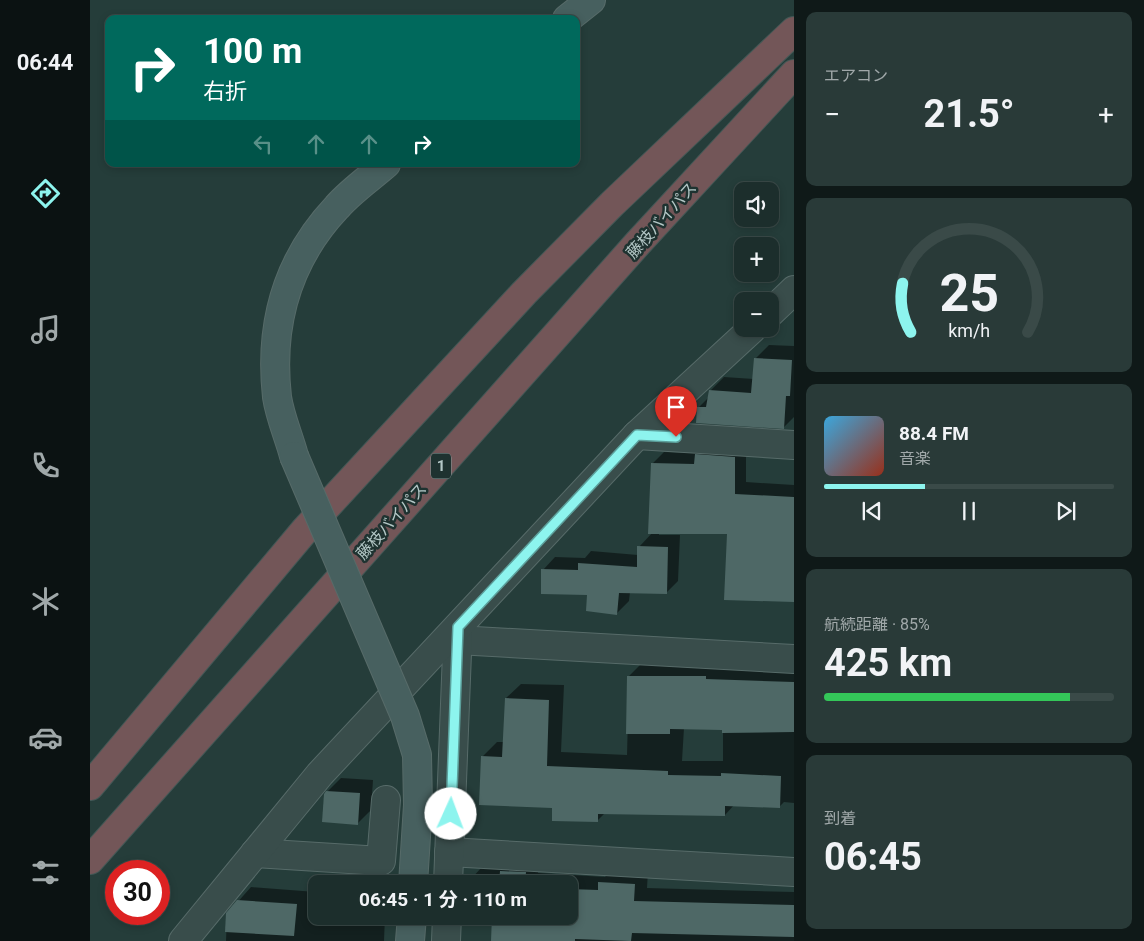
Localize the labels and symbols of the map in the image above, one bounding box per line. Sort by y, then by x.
street label: 藤枝バイパス [622,178,700,262]
pin [655,386,697,437]
road number: 1 [431,454,451,478]
street label: 藤枝バイパス [352,479,430,563]
position arrow [424,787,476,839]
speed limit sign: 30 [105,860,170,925]

